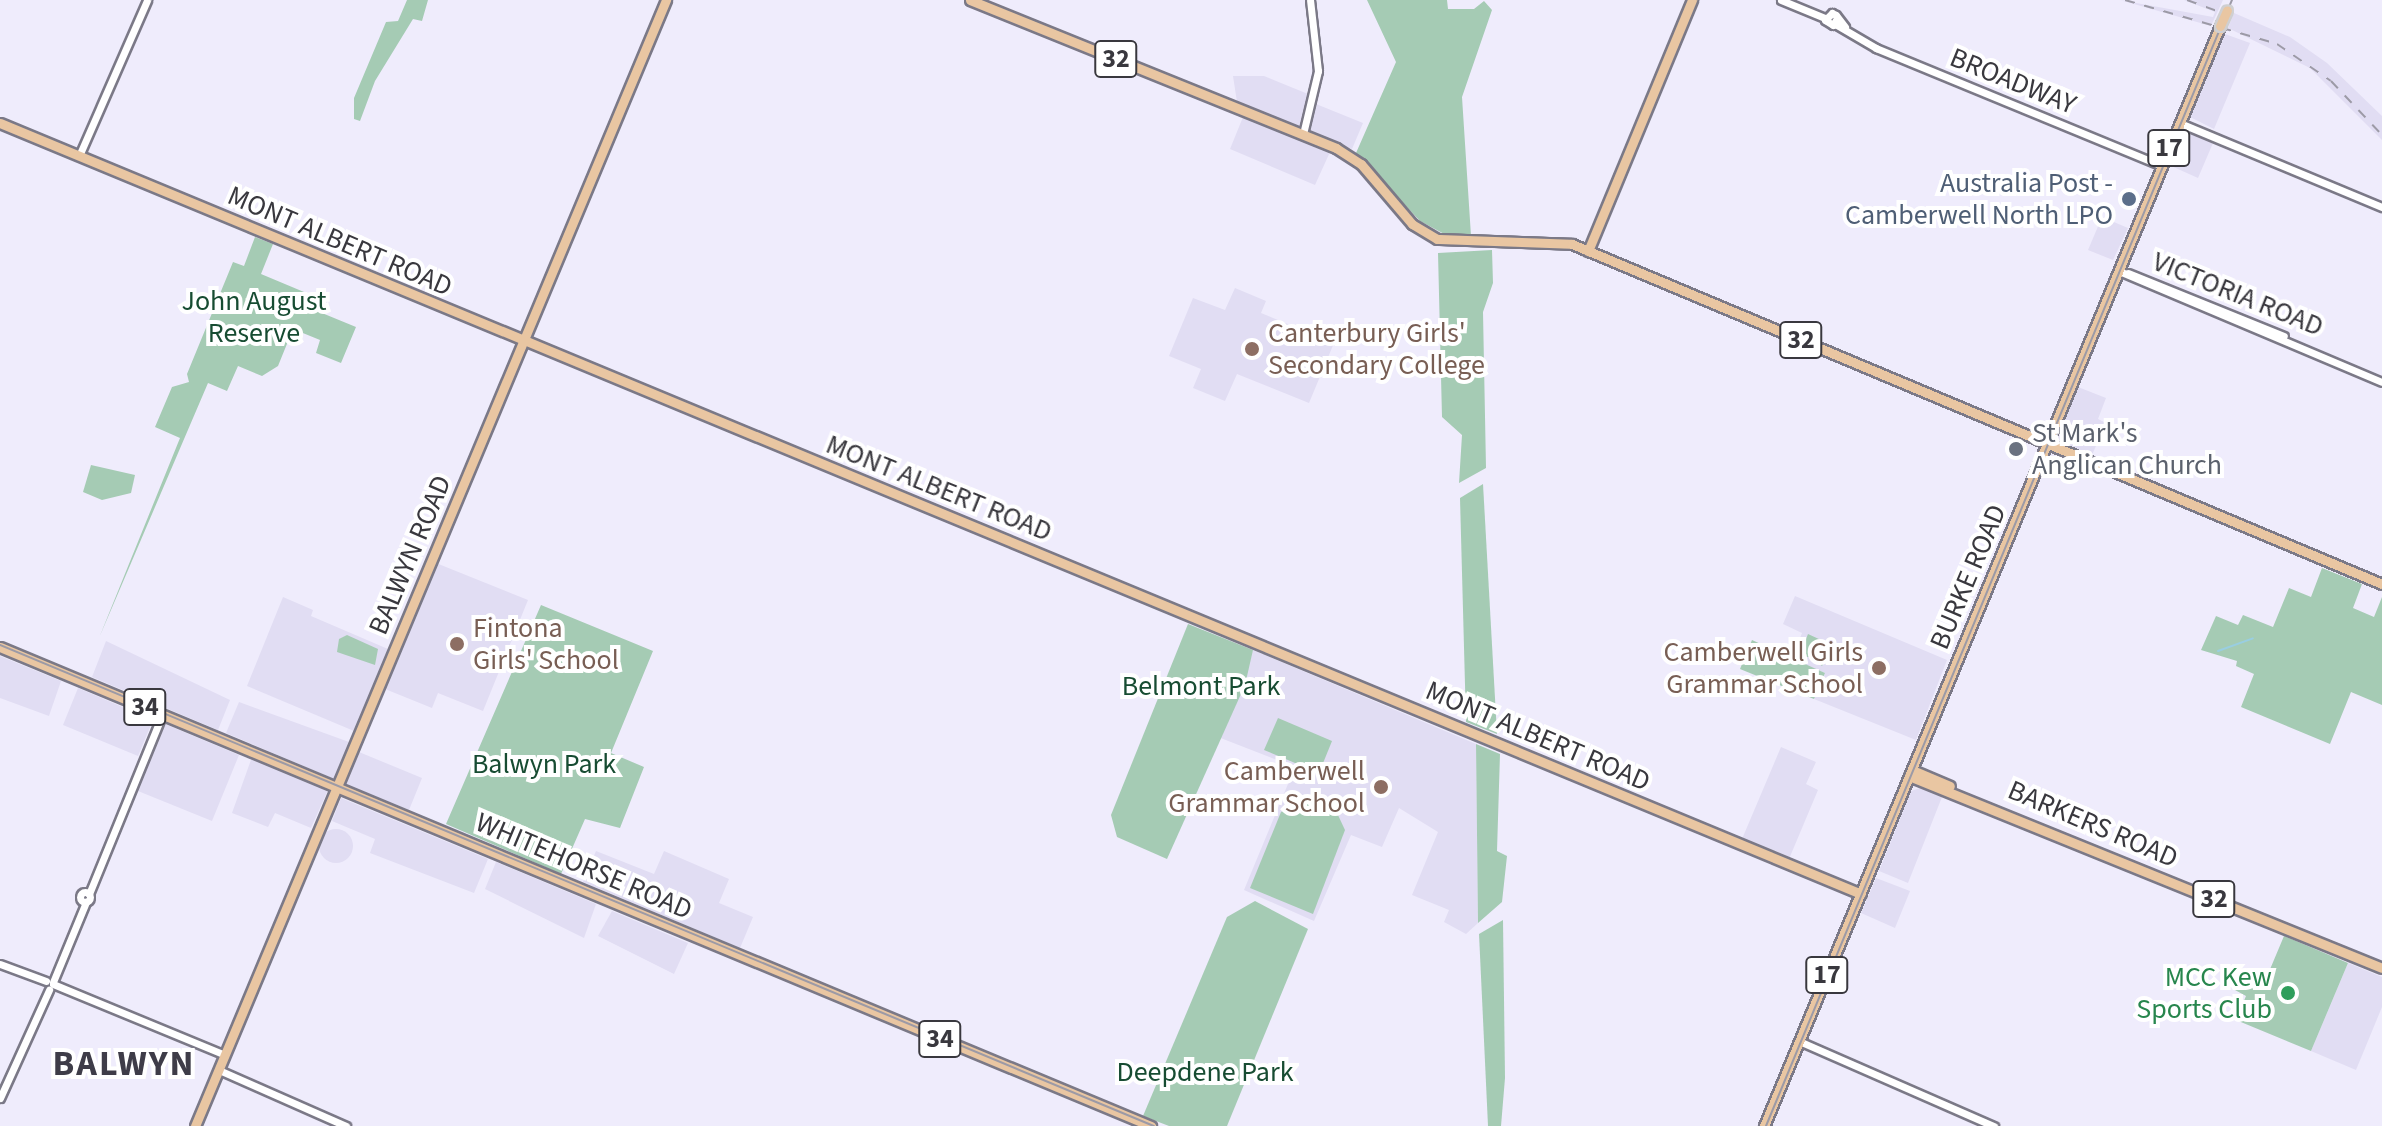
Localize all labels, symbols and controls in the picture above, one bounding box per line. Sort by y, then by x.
road number: 32 [1094,37,1138,81]
street label: BROADWAY [1945,40,2081,122]
road number: 17 [2147,126,2191,170]
place label: Australia Post - Camberwell North LPO [1845,166,2113,232]
street label: MONT ALBERT ROAD [223,179,457,303]
marker: Australia Post - Camberwell North LPO [2120,190,2138,208]
street label: VICTORIA ROAD [2148,245,2328,343]
park label: John August Reserve [182,284,326,350]
place label: Canterbury Girls' Secondary College [1268,316,1485,382]
road number: 32 [1779,318,1823,362]
marker: Canterbury Girls' Secondary College [1243,340,1261,358]
place label: St Mark's Anglican Church [2032,416,2222,482]
street label: MONT ALBERT ROAD [821,427,1057,549]
marker: St Mark's Anglican Church [2007,440,2025,458]
street label: BALWYN ROAD [361,470,459,640]
street label: BURKE ROAD [1923,500,2013,654]
place label: Fintona Girls' School [473,611,619,677]
marker: Fintona Girls' School [448,635,466,653]
place label: Camberwell Girls Grammar School [1664,635,1863,701]
marker: Camberwell Girls Grammar School [1870,659,1888,677]
park label: Belmont Park [1122,669,1280,703]
street label: MONT ALBERT ROAD [1421,674,1655,798]
road number: 34 [123,685,167,729]
park label: Balwyn Park [472,747,616,781]
place label: Camberwell Grammar School [1168,754,1365,820]
street label: BARKERS ROAD [2003,773,2183,875]
marker: Camberwell Grammar School [1372,778,1390,796]
street label: WHITEHORSE ROAD [471,805,697,927]
road number: 32 [2192,877,2236,921]
road number: 17 [1805,953,1849,997]
place label: MCC Kew Sports Club [2136,960,2272,1026]
marker: MCC Kew Sports Club [2279,984,2297,1002]
road number: 34 [918,1017,962,1061]
district label: BALWYN [52,1042,196,1086]
park label: Deepdene Park [1116,1055,1294,1089]

